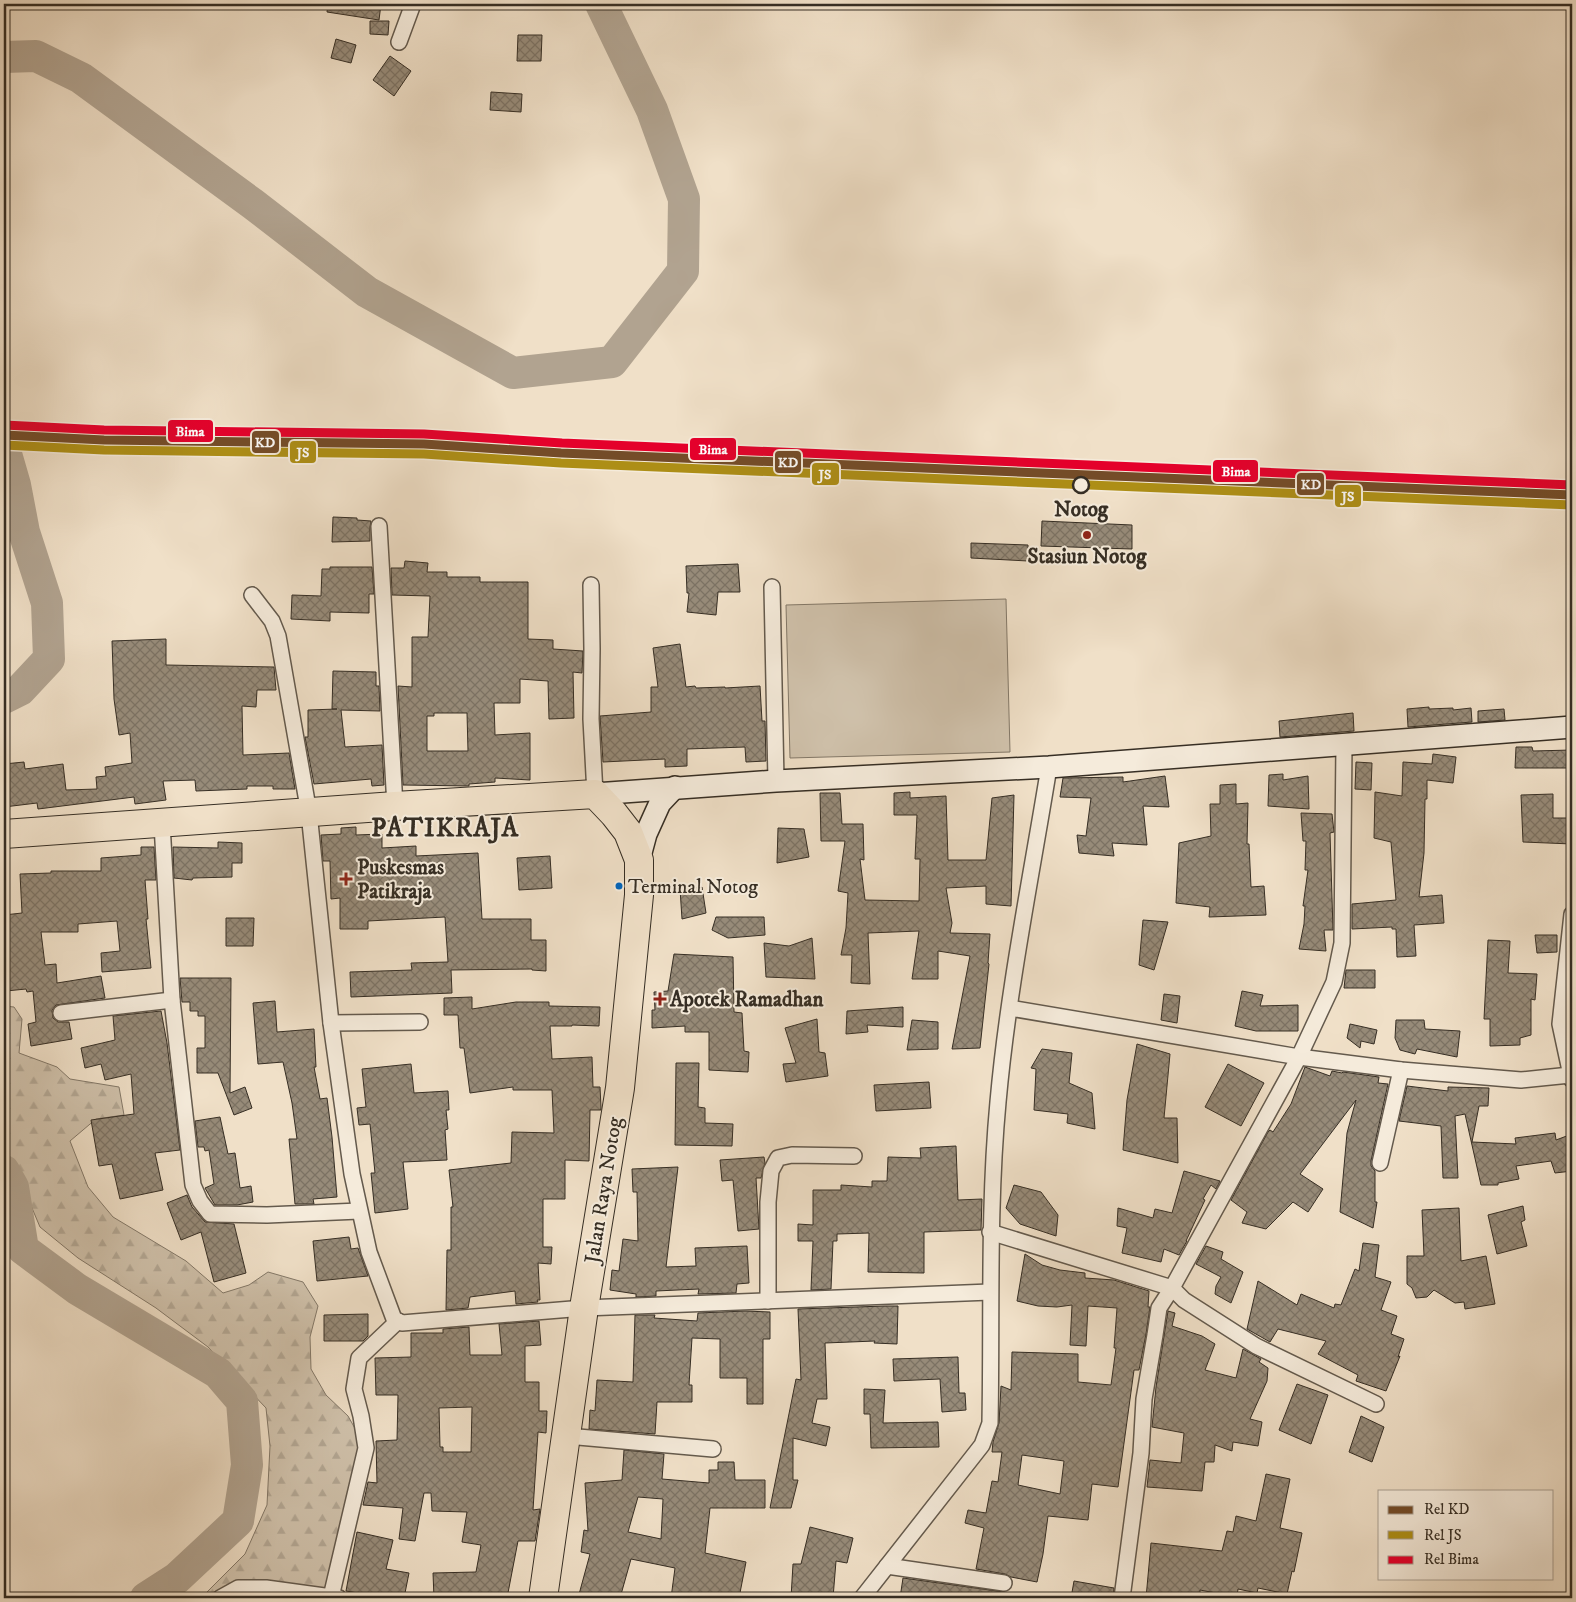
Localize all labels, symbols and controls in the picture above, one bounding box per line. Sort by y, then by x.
line badge: Bima [167,419,214,443]
text: Bima [176,423,205,441]
line badge: KD [251,430,280,454]
text: KD [255,434,276,452]
line badge: Bima [689,437,737,461]
line badge: JS [289,440,317,464]
text: Bima [699,441,728,459]
text: JS [295,444,309,462]
line badge: KD [774,450,802,474]
text: KD [778,454,799,472]
line badge: Bima [1212,459,1259,483]
line badge: JS [811,462,840,486]
text: Bima [1222,463,1251,481]
text: JS [817,466,831,484]
line badge: KD [1296,472,1325,496]
marker: Notog [1072,476,1090,494]
text: KD [1301,476,1322,494]
line badge: JS [1334,484,1362,508]
text: JS [1340,488,1354,506]
place label: Notog [1054,497,1109,523]
marker: Stasiun Notog [1081,529,1093,541]
place label: Stasiun Notog [1028,544,1147,570]
district label: PATIKRAJA [371,812,519,845]
place label: Puskesmas Patikraja [357,855,444,906]
marker: Puskesmas Patikraja [339,872,353,886]
place label: Terminal Notog [628,875,758,900]
marker: Terminal Notog [614,881,624,891]
place label: Apotek Ramadhan [669,987,824,1013]
marker: Apotek Ramadhan [654,993,666,1005]
street label: Jalan Raya Notog [579,1114,629,1267]
legend [1378,1490,1554,1580]
text: Rel KD [1424,1500,1470,1519]
text: Rel JS [1424,1526,1462,1545]
text: Rel Bima [1424,1550,1479,1569]

